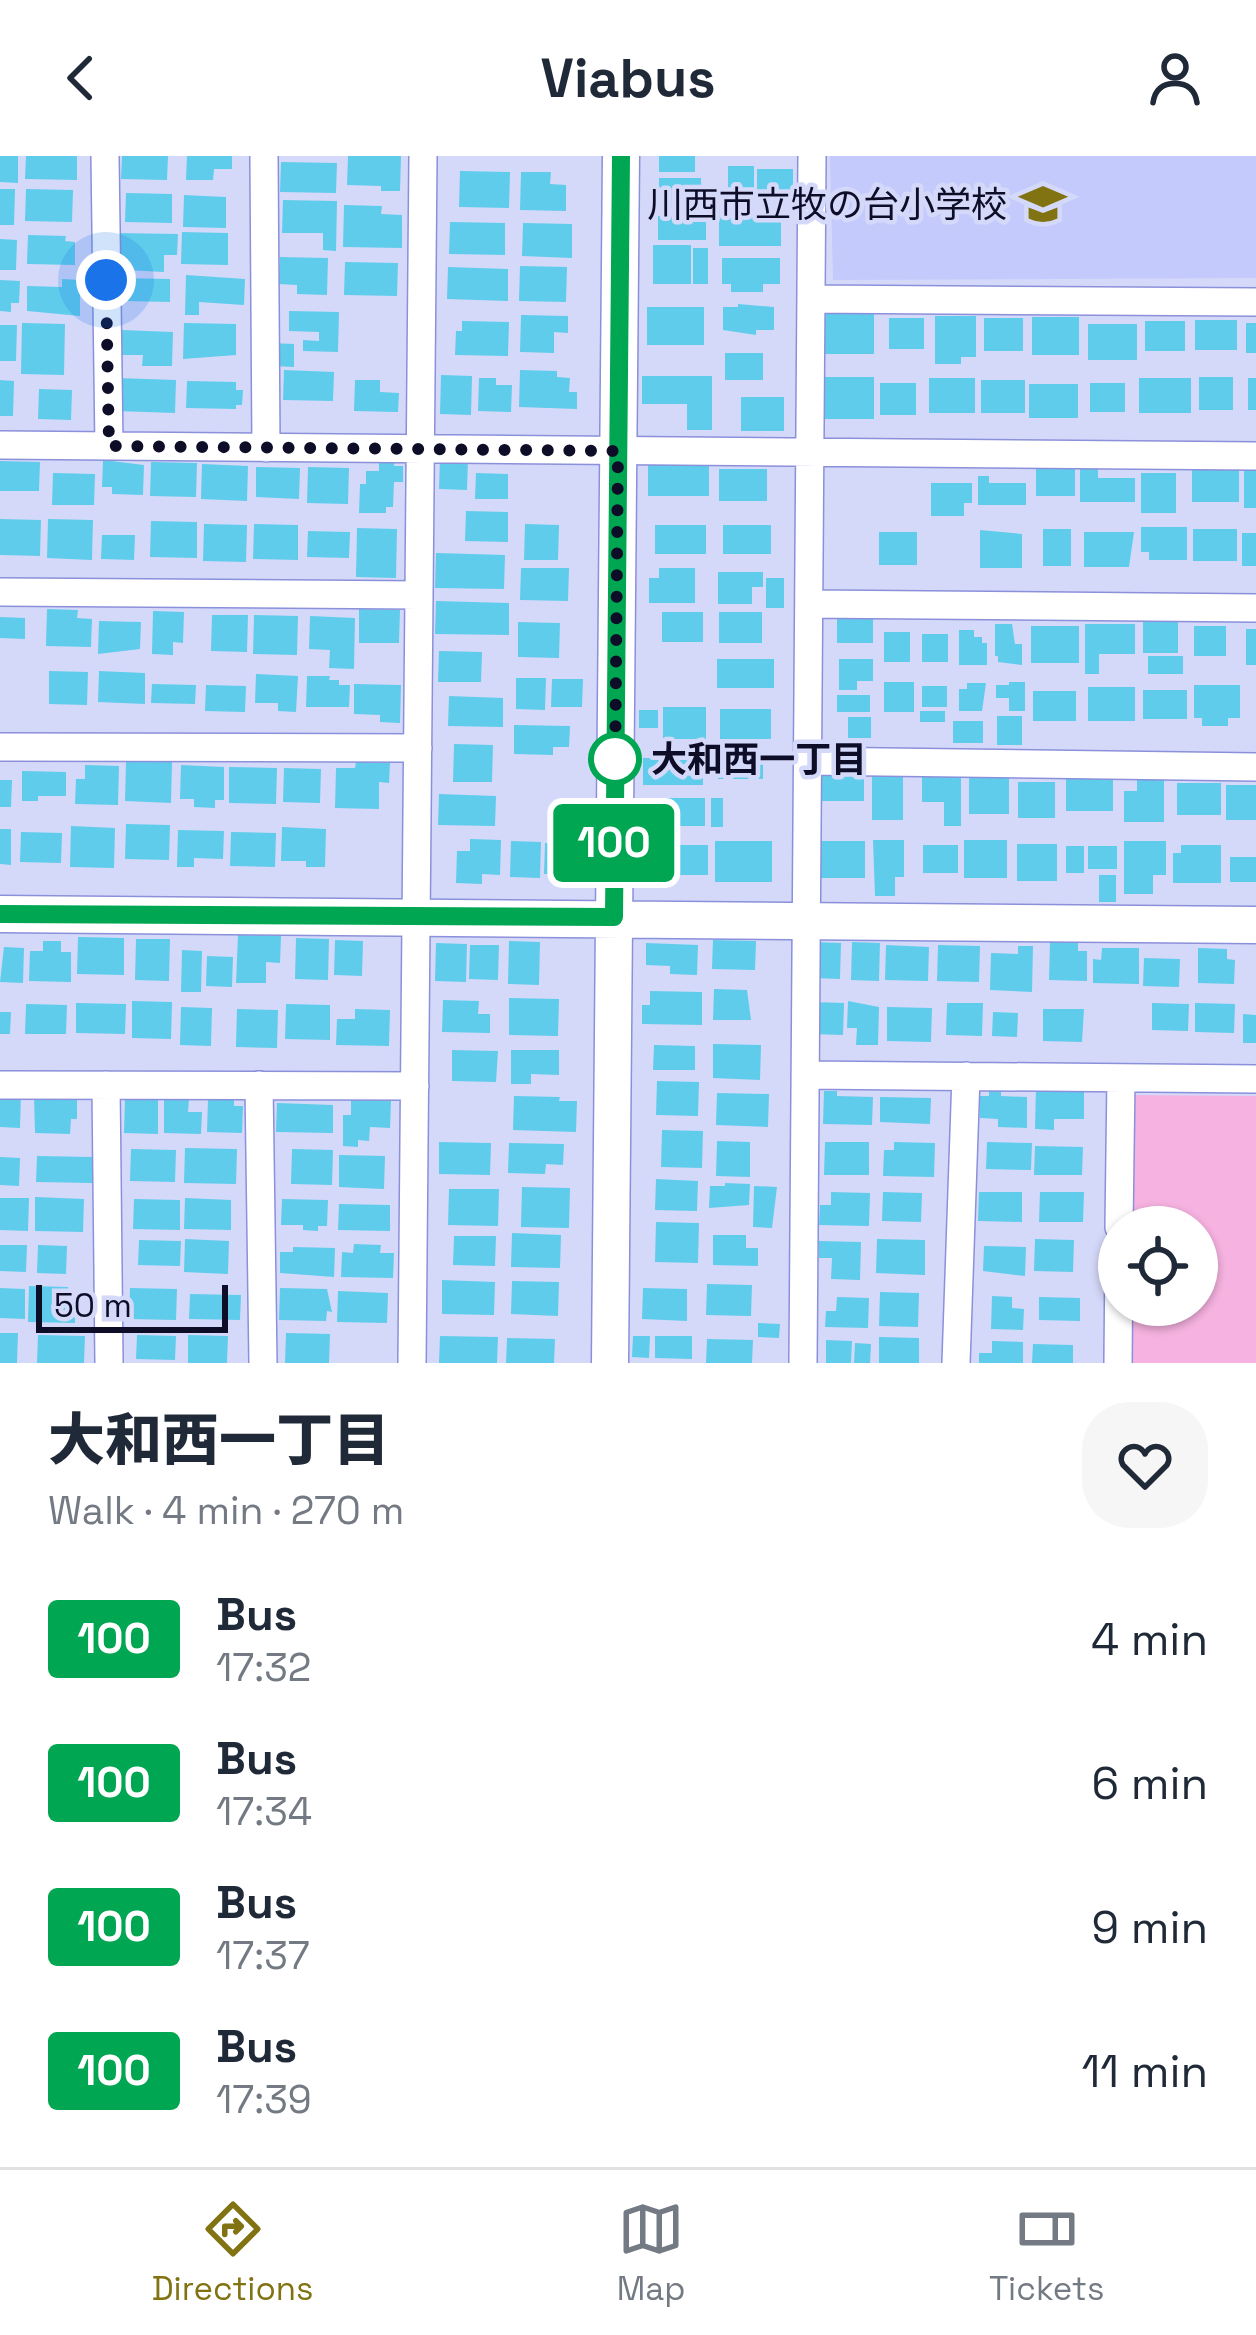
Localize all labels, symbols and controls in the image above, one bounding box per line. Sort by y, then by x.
text: Viabus [541,44,715,113]
icon: back [48,45,114,111]
icon: person [1142,45,1208,111]
school or university icon: 川西市立牧の台小学校 [1018,179,1068,229]
place label: 川西市立牧の台小学校 [647,182,1007,228]
your location [76,250,136,310]
marker: 大和西一丁目 [590,734,640,784]
place label: 大和西一丁目 [651,737,867,783]
line badge: 100 [545,804,683,882]
text: 100 [577,816,651,869]
map controls [1098,1206,1218,1326]
button: locate [1098,1206,1218,1326]
scale bar [36,1279,228,1332]
text: 50 m [54,1285,132,1327]
button: heart [1082,1402,1208,1528]
text: 大和西一丁目 [48,1404,390,1477]
text: Walk · 4 min · 270 m [48,1486,404,1535]
text: Bus [216,1586,297,1643]
text: 4 min [1091,1611,1208,1668]
text: 100 [77,1612,151,1665]
text: 17:32 [216,1643,311,1692]
text: Bus [216,1730,297,1787]
text: 6 min [1092,1755,1208,1812]
text: 100 [77,1756,151,1809]
text: 17:34 [216,1787,312,1836]
text: Bus [216,1874,297,1931]
text: 9 min [1092,1899,1208,1956]
text: 100 [77,1900,151,1953]
text: 17:37 [216,1931,310,1980]
text: Bus [216,2018,297,2075]
text: 11 min [1082,2043,1208,2100]
text: 100 [77,2044,151,2097]
text: 17:39 [216,2075,312,2124]
tab: Directions [152,2196,313,2310]
tab: Map [617,2196,686,2310]
tab: Tickets [989,2196,1104,2310]

